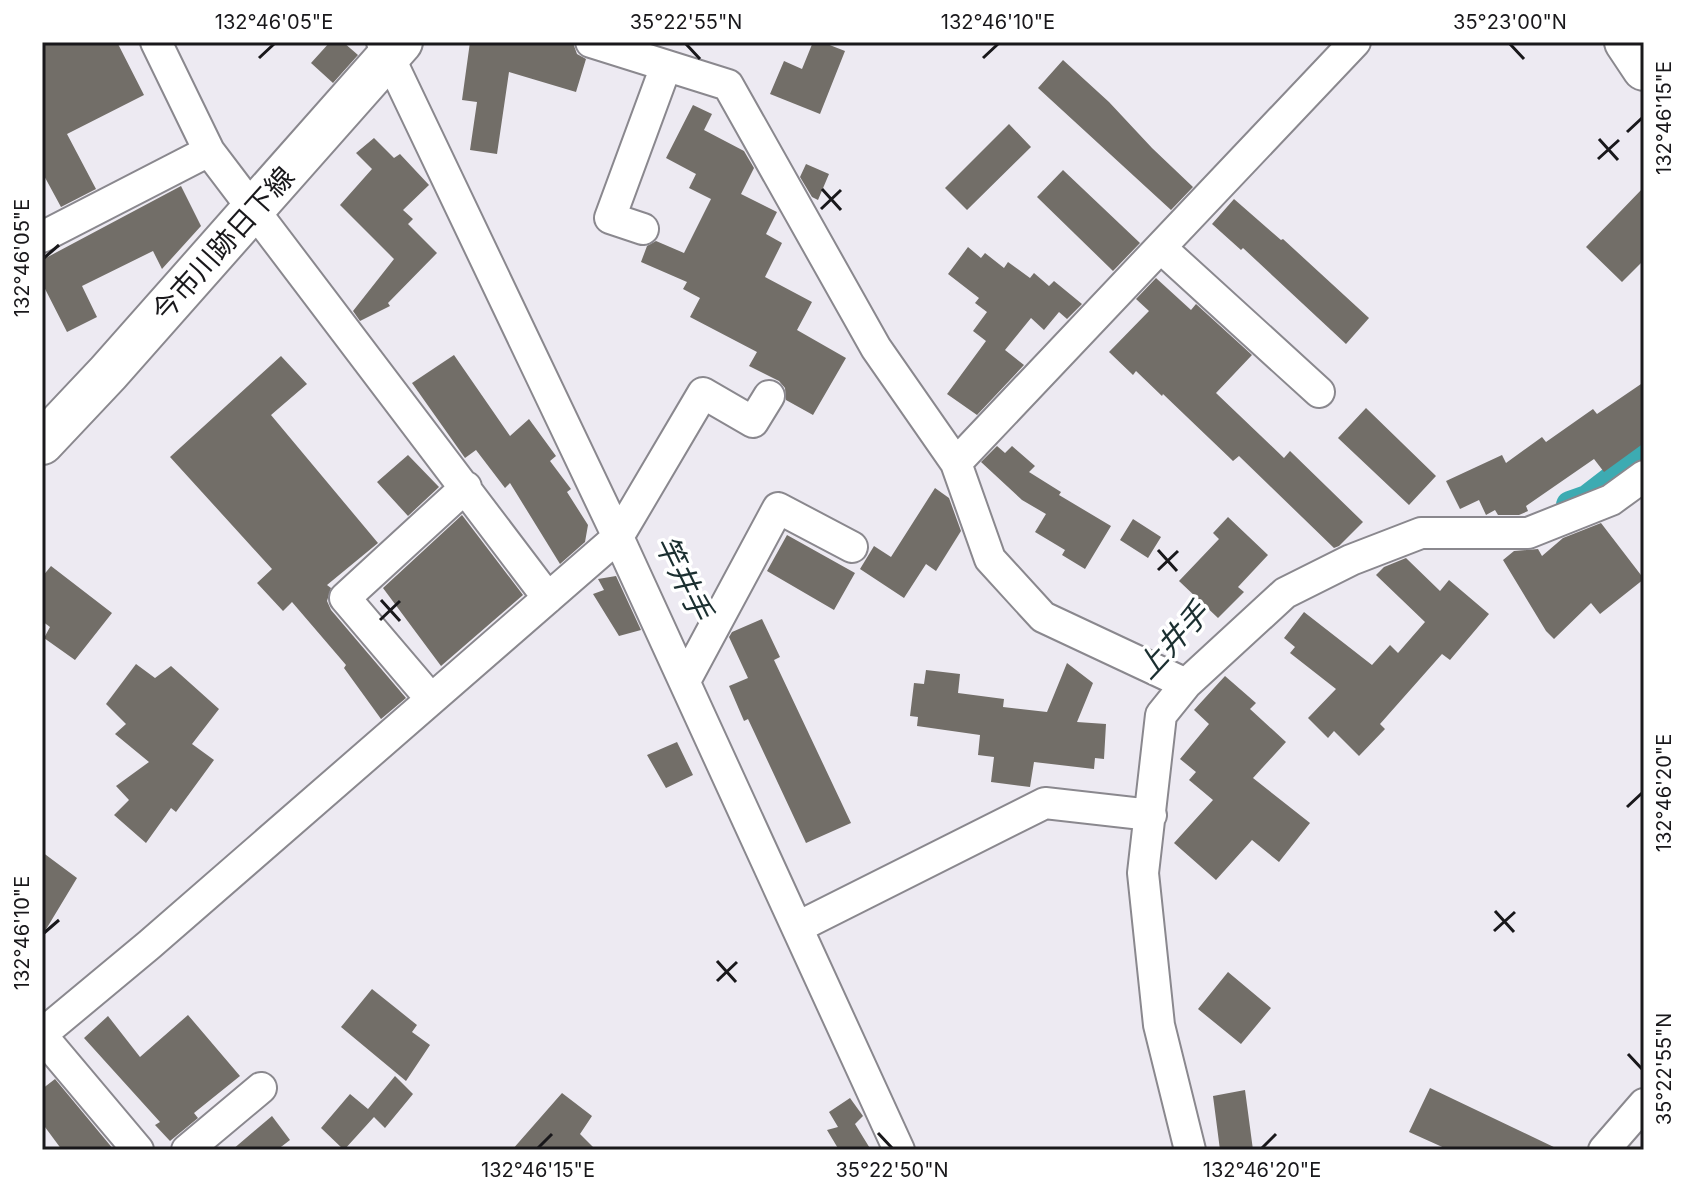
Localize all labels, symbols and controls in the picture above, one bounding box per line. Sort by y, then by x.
text: 132°46'05"E [215,10,333,34]
text: 35°22'55"N [630,10,742,34]
text: 132°46'10"E [941,10,1055,34]
text: 35°23'00"N [1453,10,1567,34]
text: 132°46'15"E [1652,61,1676,175]
street label: 今市川跡日下線 [145,160,301,328]
text: 132°46'05"E [10,199,34,317]
water label: 竿井手 [648,529,721,628]
water label: 上井手 [1128,594,1217,686]
text: 132°46'20"E [1652,734,1676,852]
text: 132°46'10"E [10,876,34,990]
text: 35°22'55"N [1652,1013,1676,1125]
text: 132°46'15"E [481,1158,595,1182]
text: 35°22'50"N [835,1158,949,1182]
text: 132°46'20"E [1203,1158,1321,1182]

